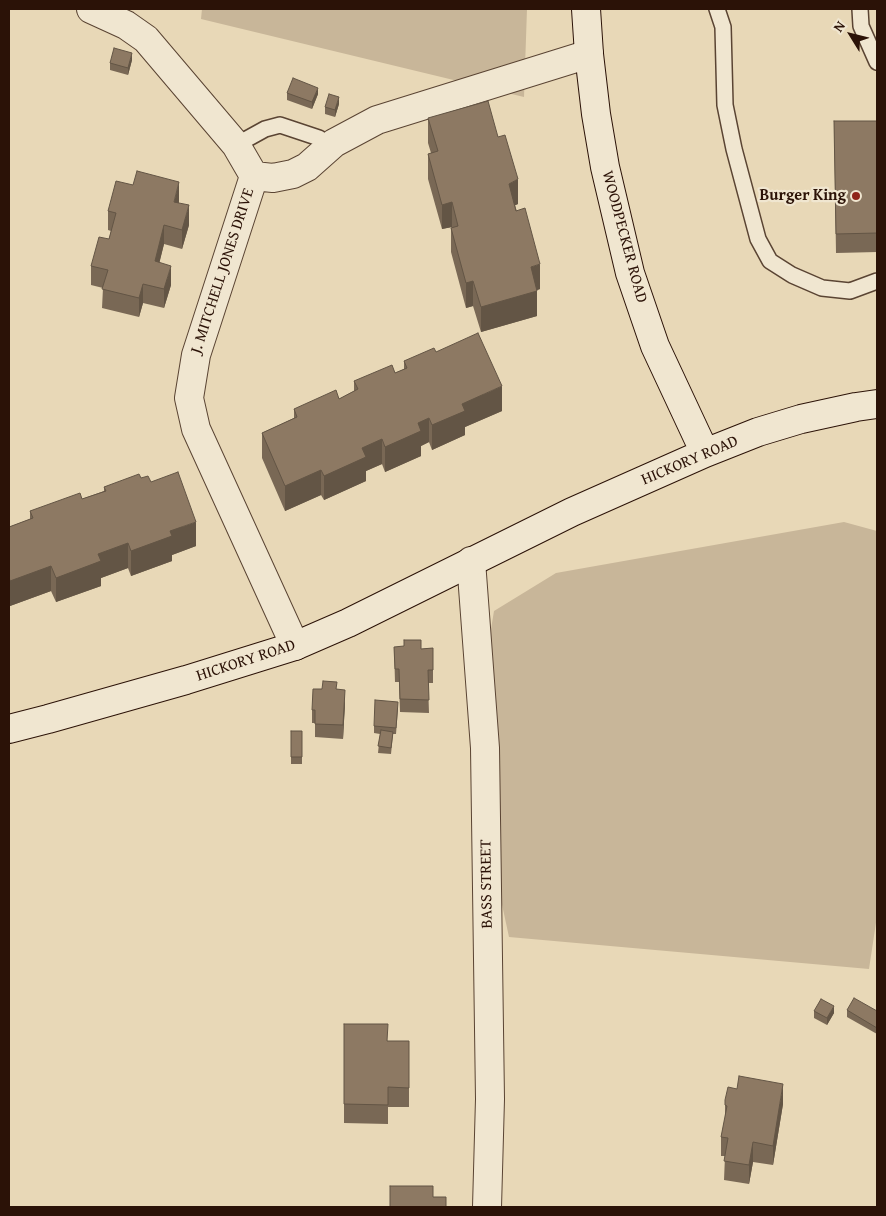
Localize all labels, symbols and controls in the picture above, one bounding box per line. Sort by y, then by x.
north arrow [826,10,876,60]
text: N [828,17,850,36]
street label: WOODPECKER ROAD [597,169,651,305]
street label: J. MITCHELL JONES DRIVE [187,186,259,356]
place label: Burger King [759,186,846,206]
marker: Burger King [850,190,862,202]
street label: HICKORY ROAD [639,432,741,490]
street label: HICKORY ROAD [194,636,298,686]
street label: BASS STREET [477,839,497,929]

